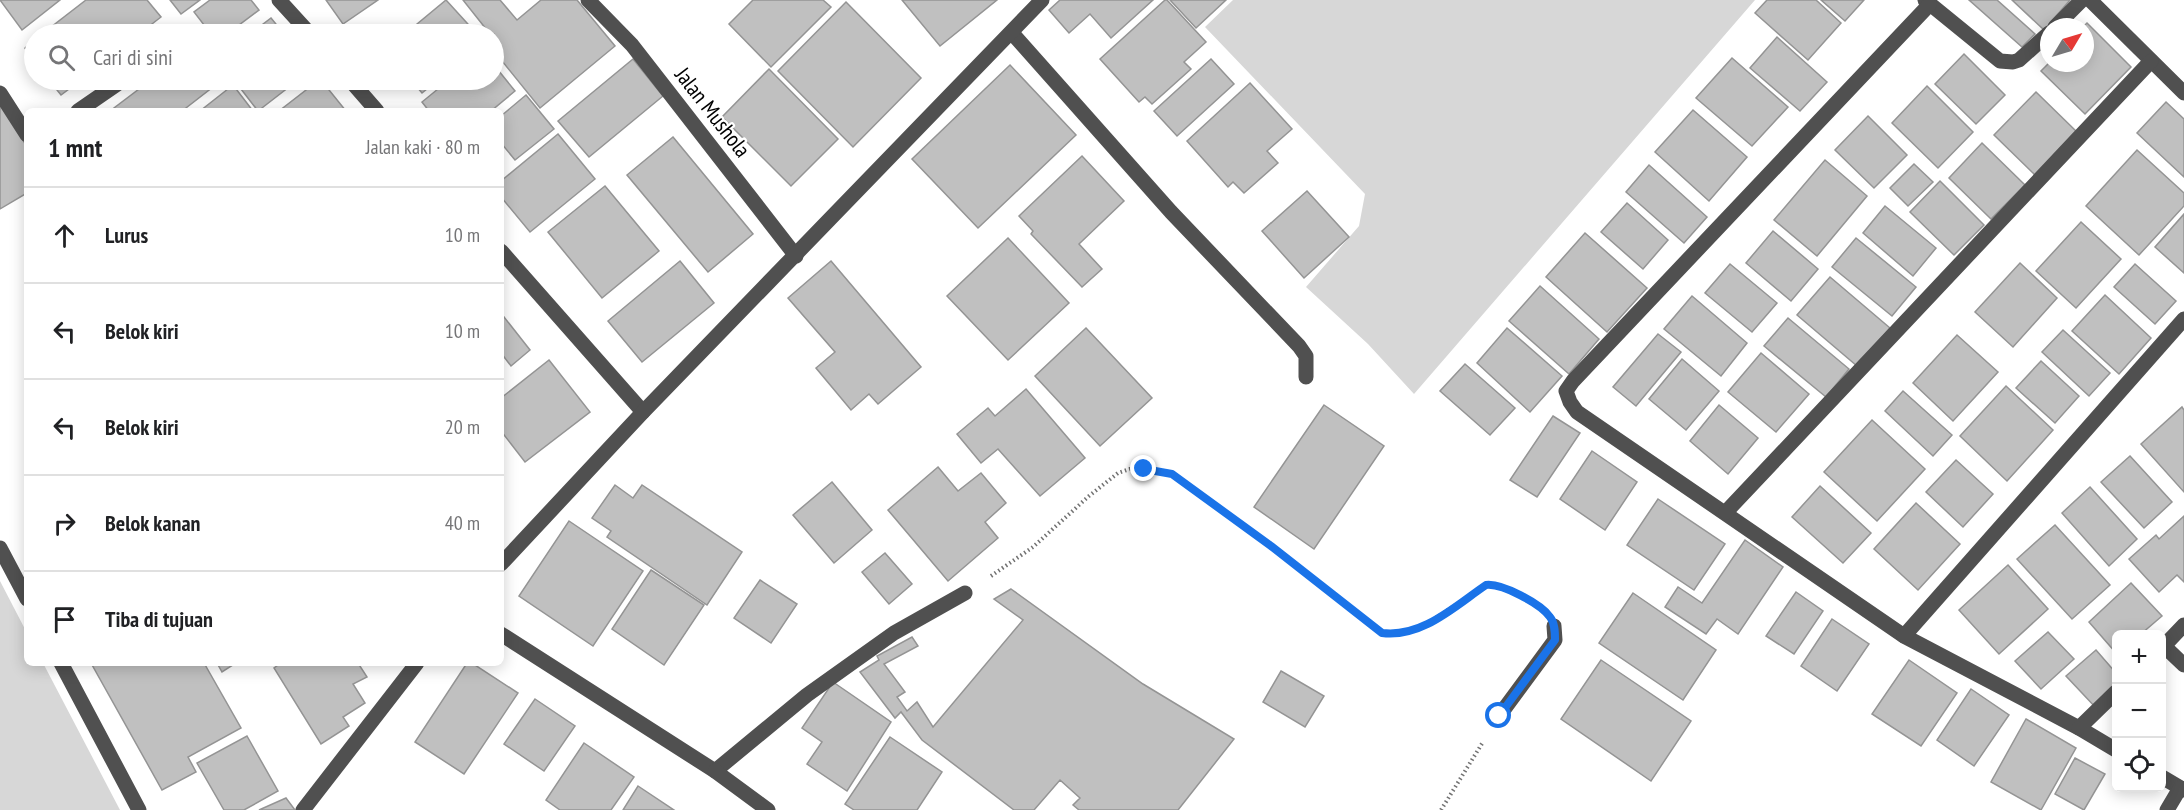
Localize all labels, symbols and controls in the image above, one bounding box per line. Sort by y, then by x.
north arrow [2040,18,2094,72]
search box [24,24,504,90]
icon: search [45,41,78,74]
text: Cari di sini [93,43,173,71]
street label: Jalan Mushola [669,61,757,163]
text: 1 mnt [48,131,102,164]
text: Jalan kaki · 80 m [366,134,480,160]
icon: ahead [48,219,81,252]
text: Lurus [105,221,148,249]
text: 10 m [445,222,480,248]
icon: left [48,315,81,348]
text: Belok kiri [105,317,179,345]
text: 10 m [445,318,480,344]
icon: left [48,411,81,444]
text: Belok kiri [105,413,179,441]
text: 20 m [445,414,480,440]
route end [1130,455,1156,481]
icon: right [48,507,81,540]
text: Belok kanan [105,509,200,537]
text: 40 m [445,510,480,536]
icon: arrive [48,603,81,636]
text: Tiba di tujuan [105,605,213,633]
map controls [2112,630,2166,792]
button: + [2112,630,2166,684]
button: − [2112,684,2166,738]
route start [1485,702,1511,728]
button: locate [2112,738,2166,792]

